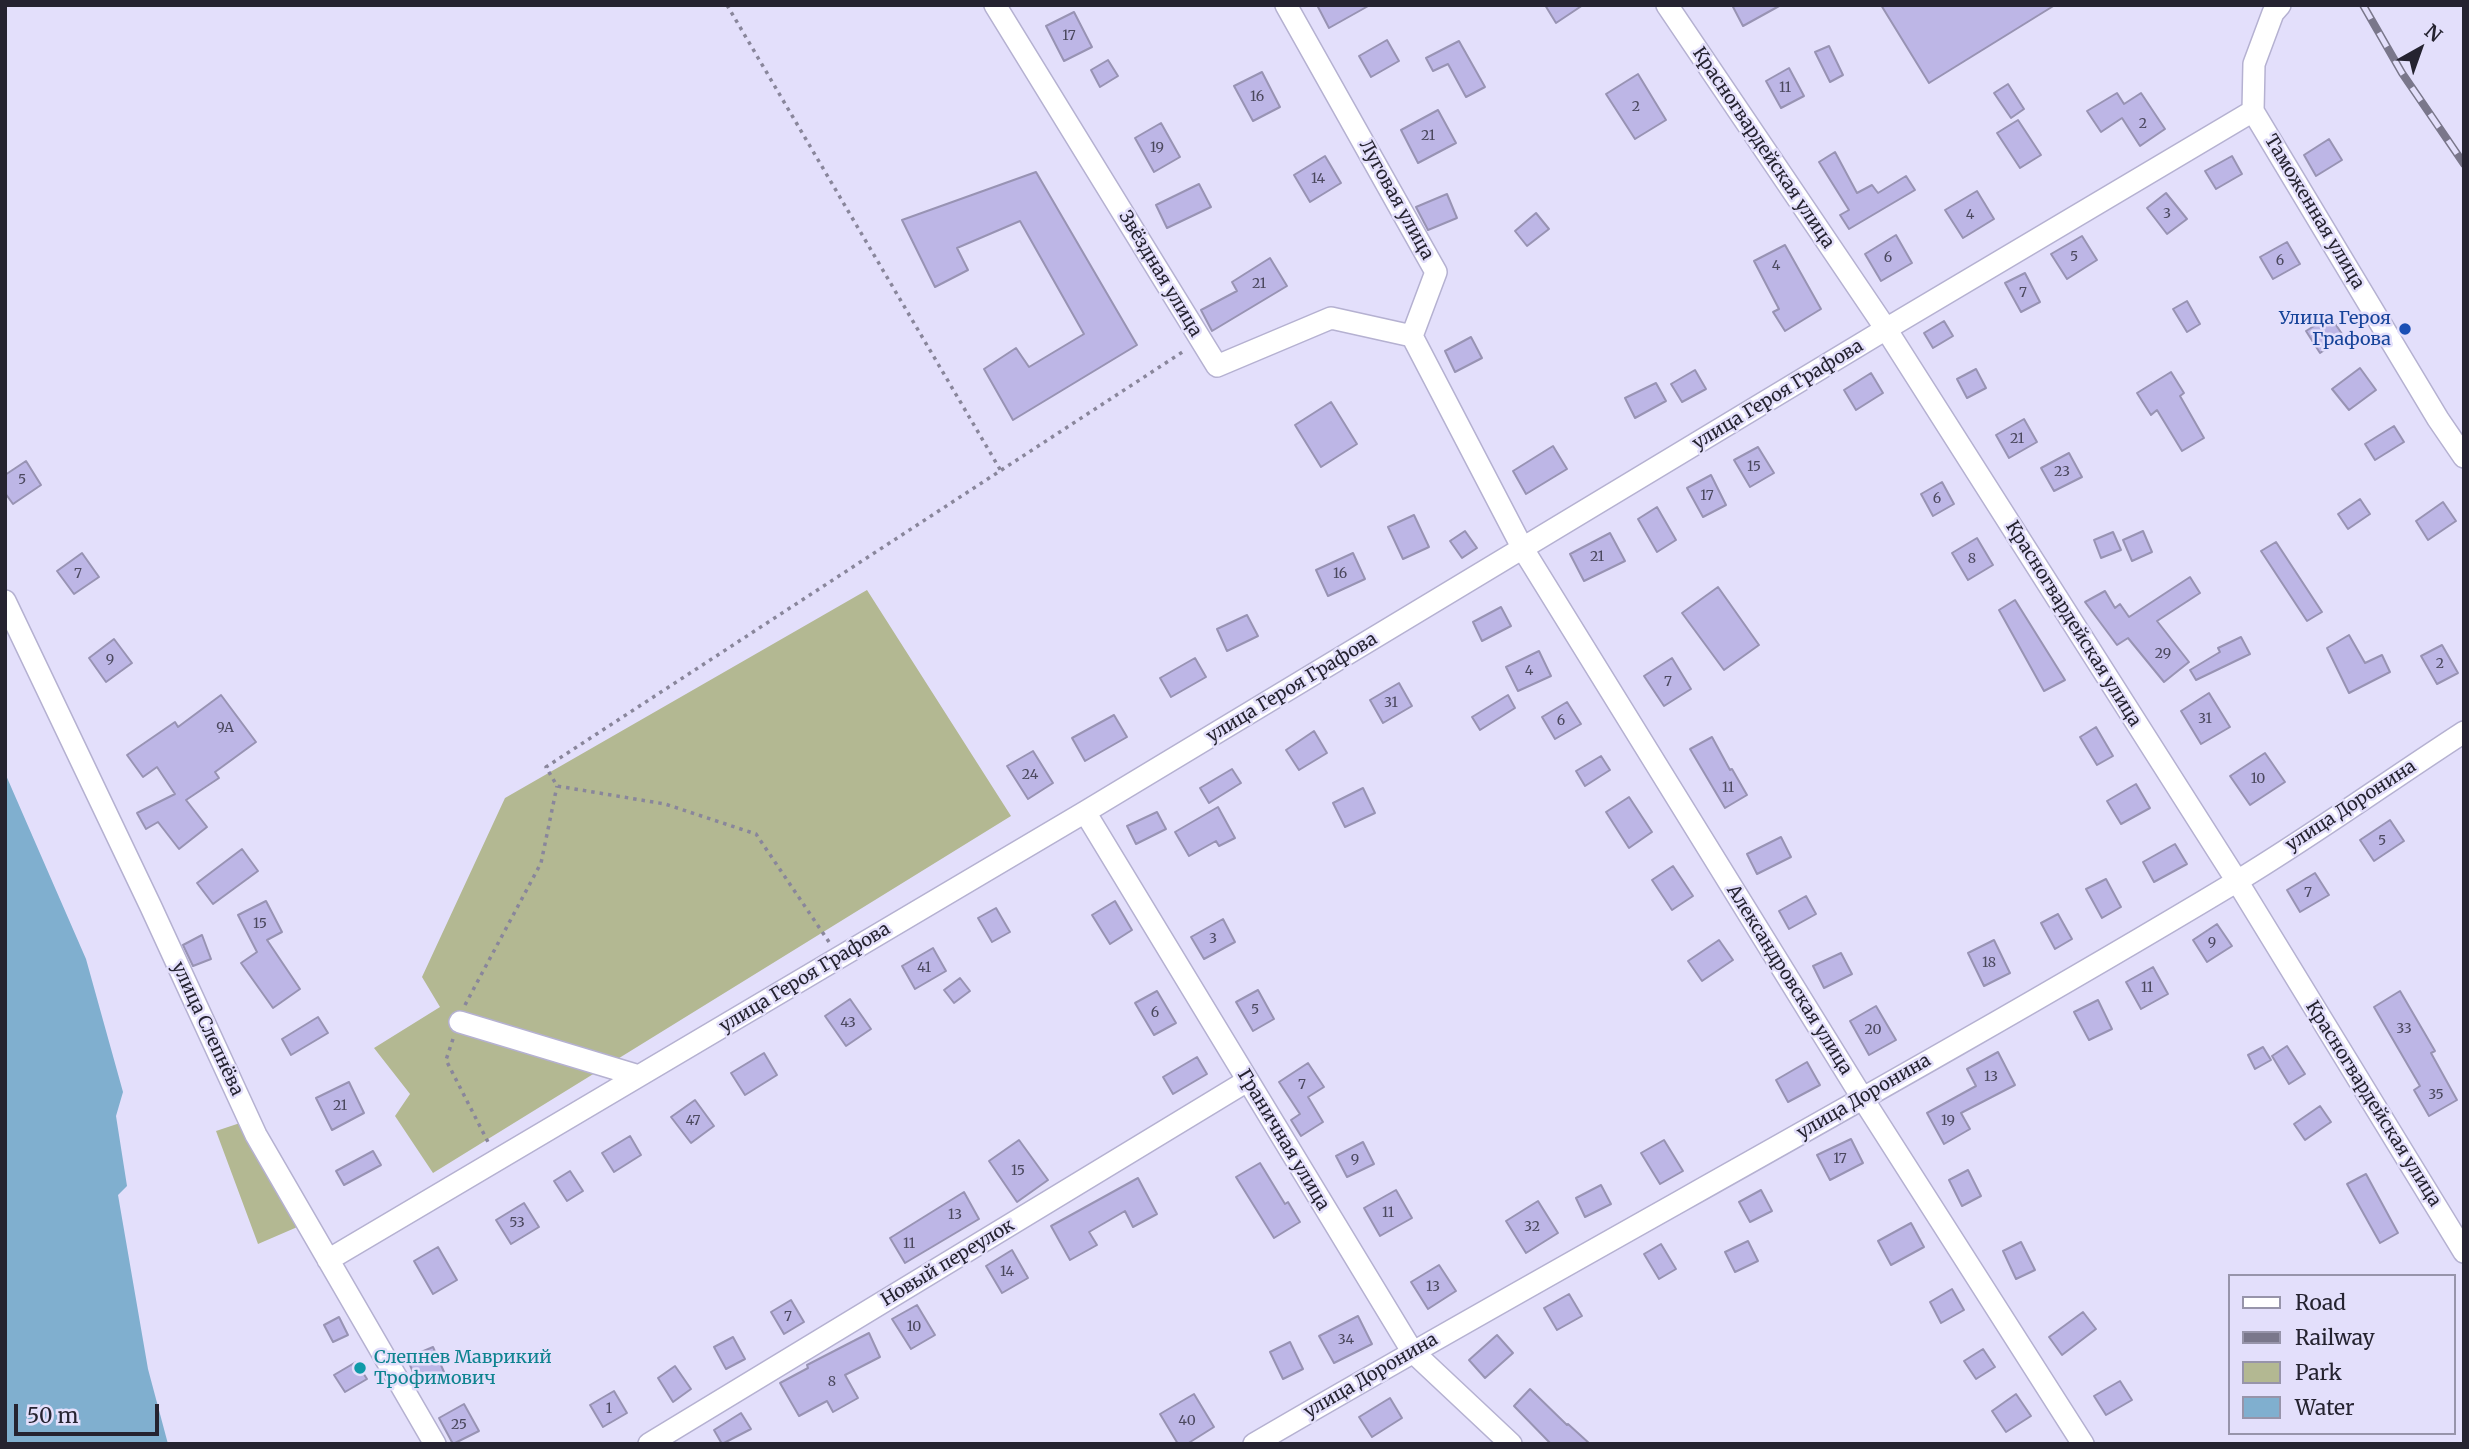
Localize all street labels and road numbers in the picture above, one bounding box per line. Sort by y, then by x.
street label: Красногвардейская улица [1687,43,1839,253]
street label: Таможенная улица [2259,131,2369,293]
street label: Луговая улица [1354,136,1438,264]
street label: Звёздная улица [1114,207,1206,341]
street label: улица Героя Графова [1689,335,1867,455]
street label: Красногвардейская улица [2001,517,2145,731]
street label: улица Героя Графова [1203,628,1381,748]
street label: улица Доронина [2282,756,2420,856]
street label: Александровская улица [1722,881,1856,1079]
street label: улица Героя Графова [716,918,894,1038]
street label: улица Слепнёва [166,958,248,1100]
street label: Красногвардейская улица [2301,997,2445,1211]
street label: улица Доронина [1793,1050,1935,1144]
street label: Граничная улица [1232,1066,1334,1214]
street label: Новый переулок [877,1215,1019,1311]
street label: улица Доронина [1300,1329,1442,1423]

